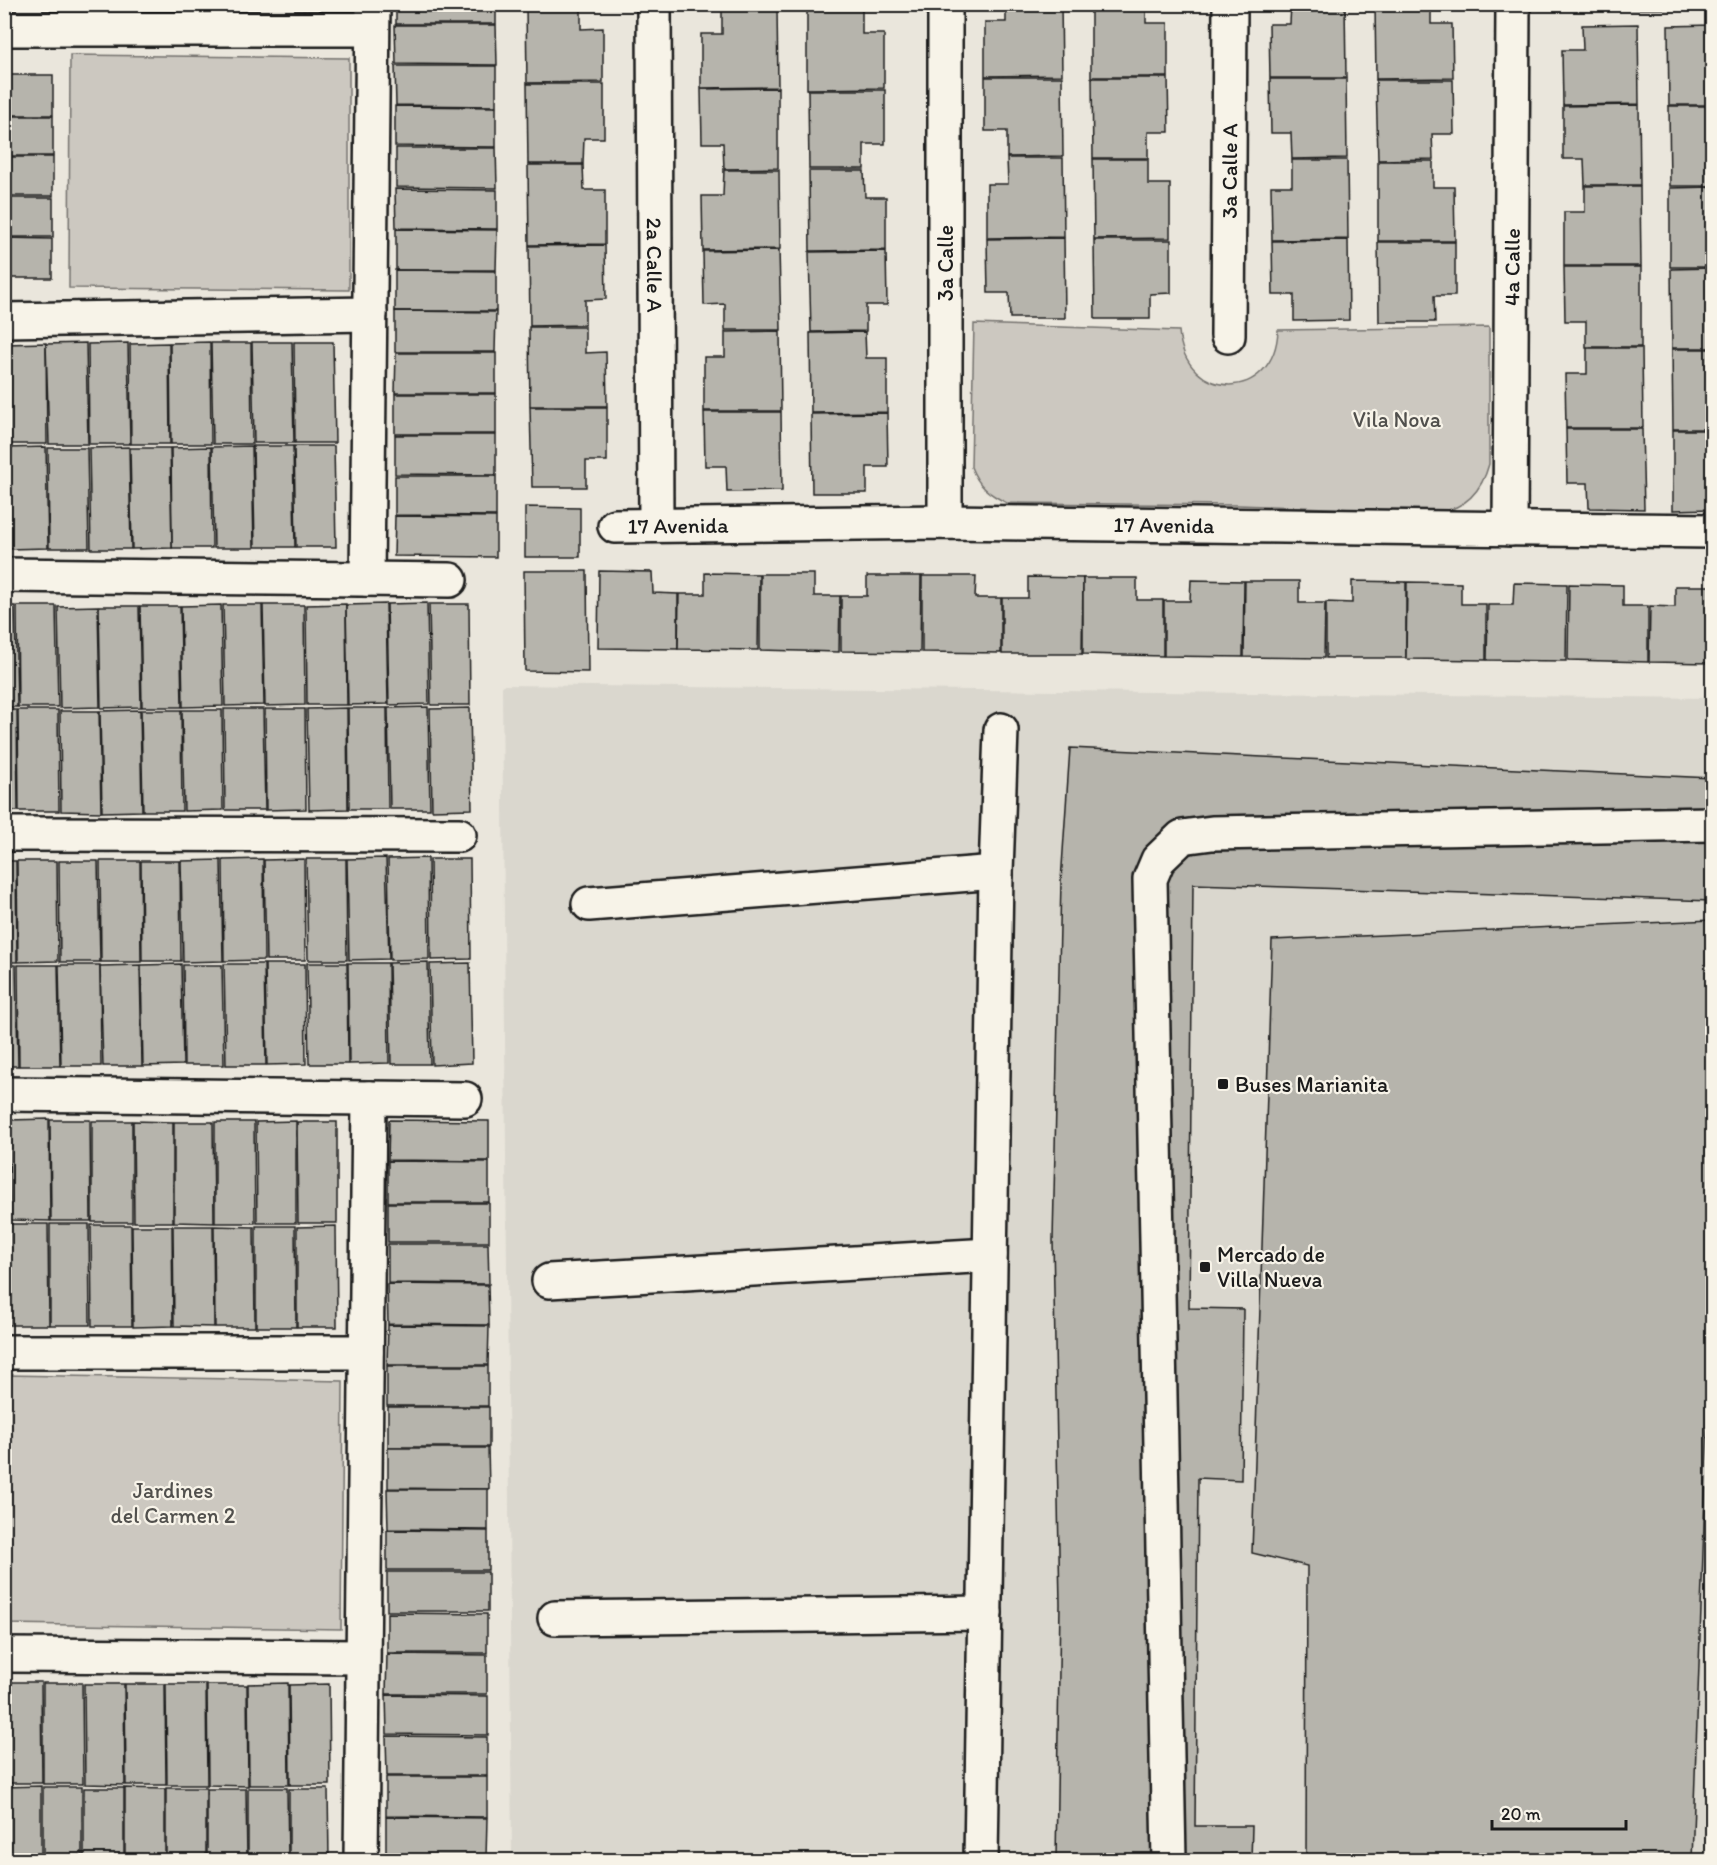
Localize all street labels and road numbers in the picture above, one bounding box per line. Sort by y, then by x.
street label: 3a Calle A [1215,123,1243,219]
street label: 2a Calle A [641,217,669,313]
street label: 3a Calle [932,225,959,301]
street label: 4a Calle [1498,228,1525,306]
street label: 17 Avenida [1113,510,1215,539]
street label: 17 Avenida [627,511,729,539]

